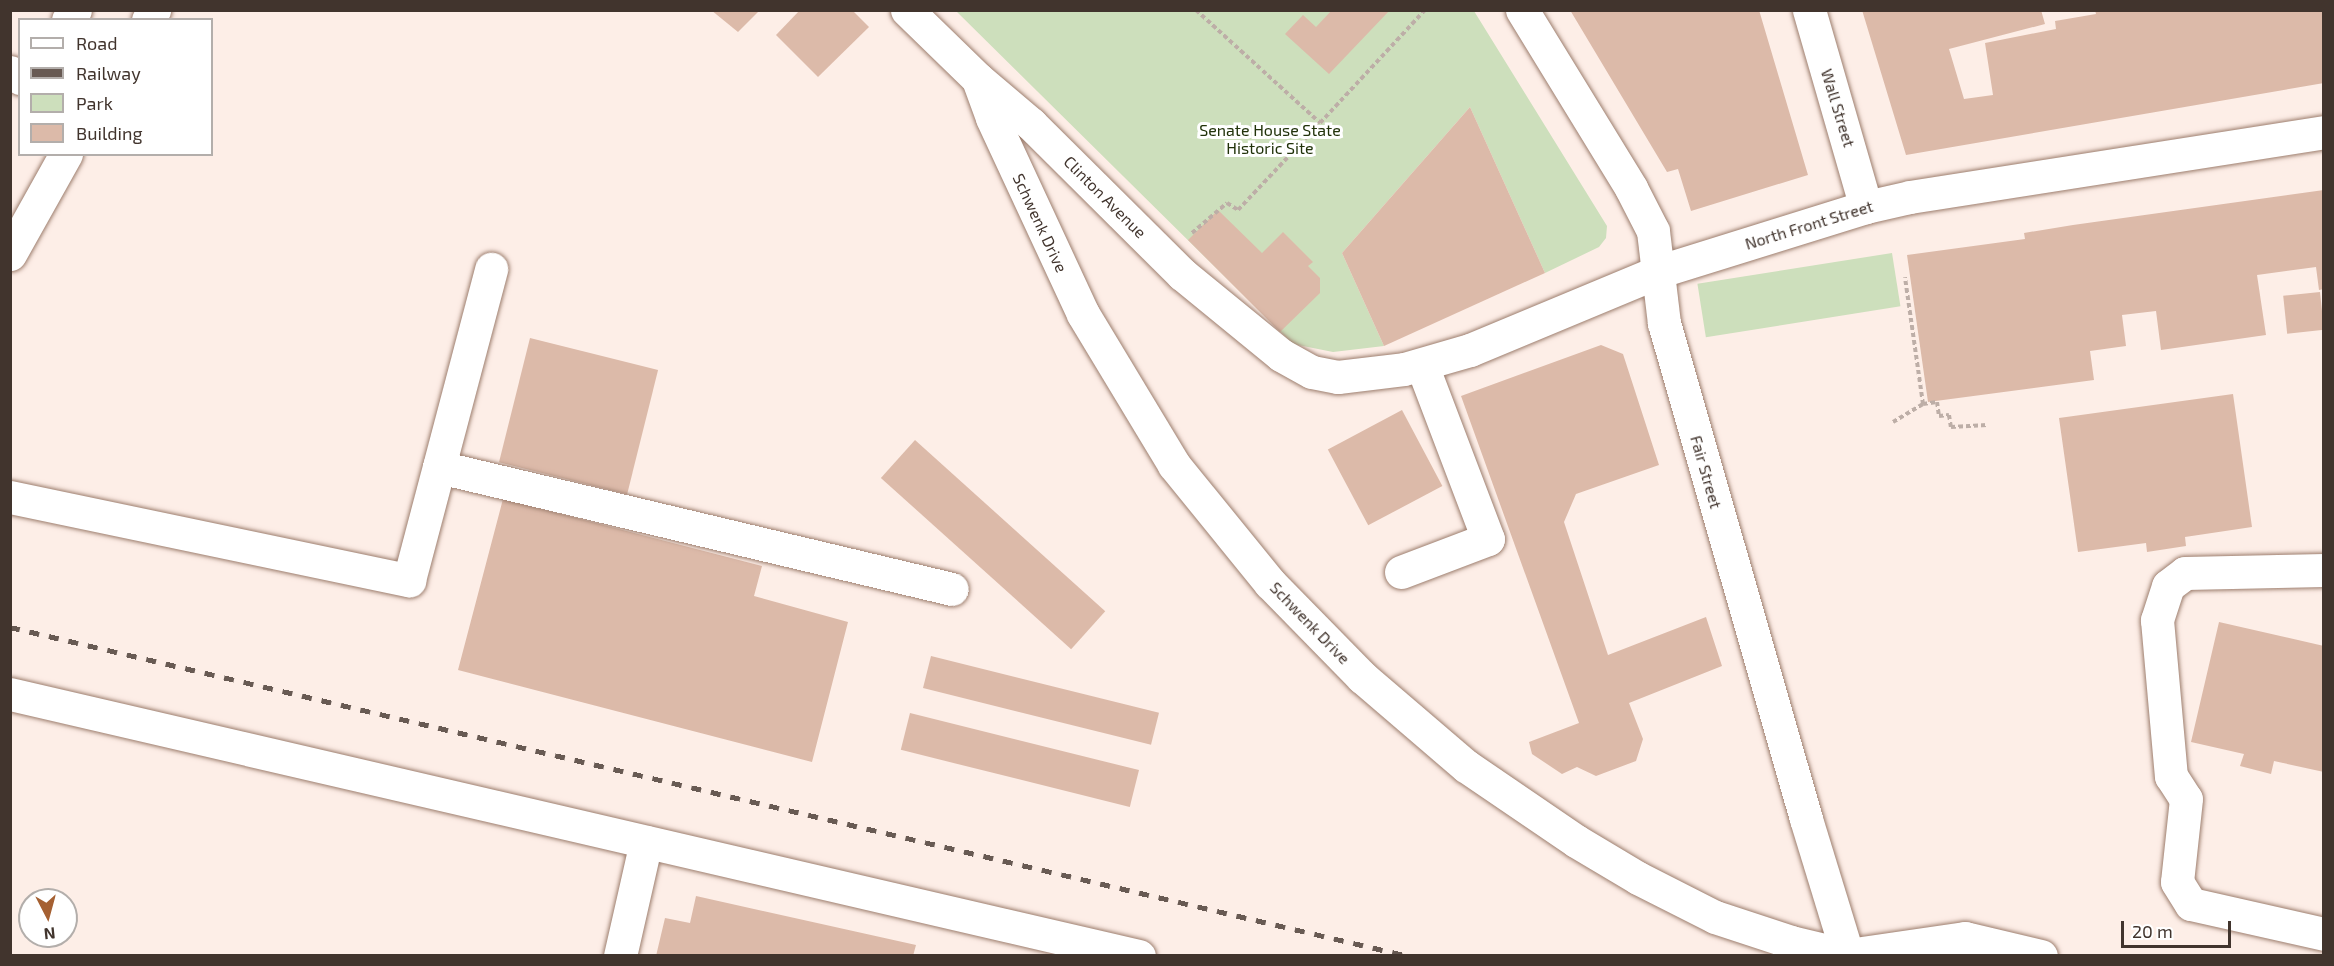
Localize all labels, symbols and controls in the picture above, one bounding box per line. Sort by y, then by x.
legend [18,18,213,156]
text: Road [76,32,117,54]
text: Railway [76,62,141,84]
street label: Wall Street [1817,66,1859,150]
text: Park [76,92,113,114]
park label: Senate House State Historic Site [1199,120,1341,158]
text: Building [76,122,143,144]
street label: Clinton Avenue [1060,152,1150,242]
street label: Schwenk Drive [1009,171,1071,275]
street label: North Front Street [1743,196,1875,254]
street label: Fair Street [1686,433,1726,511]
street label: Schwenk Drive [1266,578,1354,668]
north arrow [18,888,78,948]
scale bar [2124,909,2234,947]
text: 20 m [2132,920,2173,942]
text: N [43,924,56,944]

